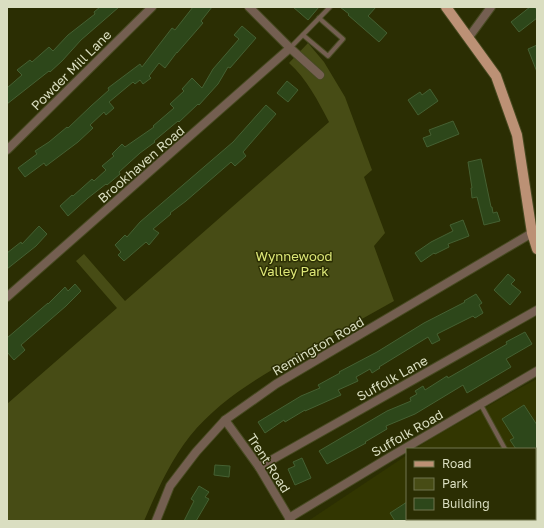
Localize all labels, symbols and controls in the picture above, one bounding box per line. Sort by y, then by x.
street label: Powder Mill Lane [28,27,114,113]
street label: Brookhaven Road [94,122,188,206]
park label: Wynnewood Valley Park [255,248,333,279]
street label: Remington Road [269,313,367,379]
street label: Suffolk Lane [354,352,430,404]
street label: Suffolk Road [368,406,446,460]
street label: Trent Road [244,430,294,496]
legend [406,448,536,520]
text: Road [442,456,471,471]
text: Park [442,476,468,491]
text: Building [442,496,490,511]

